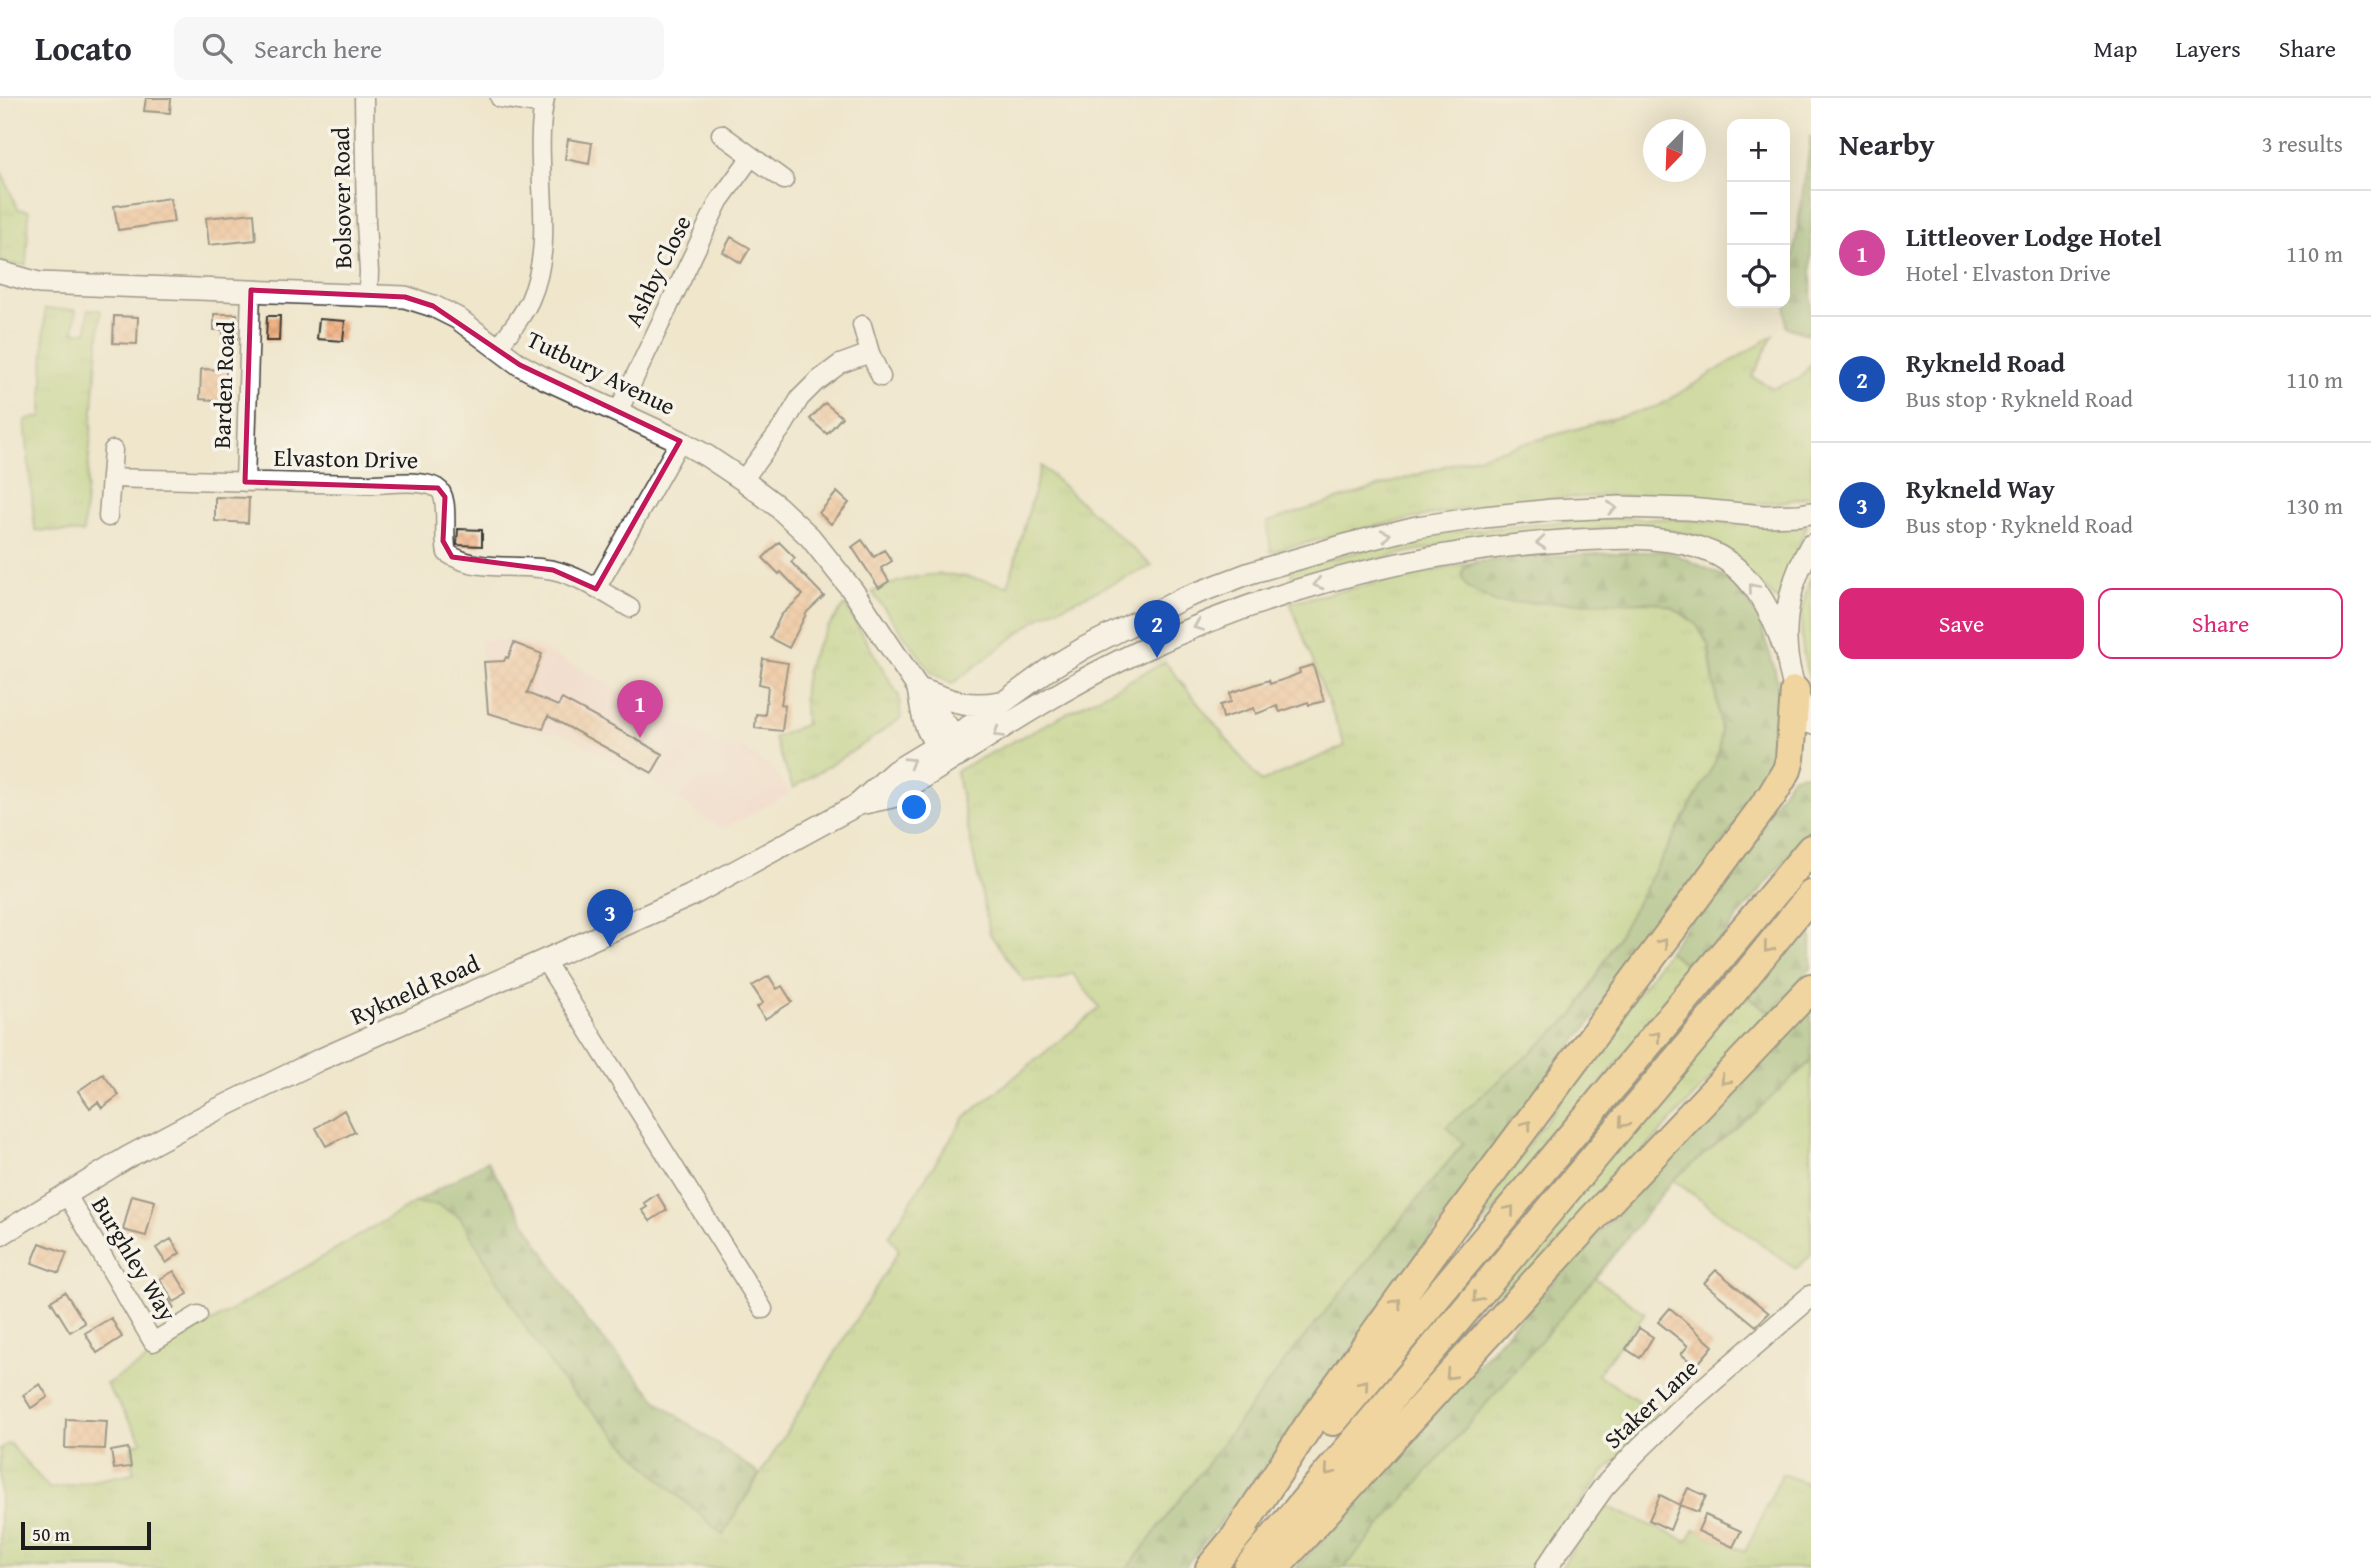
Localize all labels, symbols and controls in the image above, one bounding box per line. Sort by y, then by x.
search box [174,17,664,80]
text: Locato [35,24,132,72]
icon: search [198,29,236,67]
text: Search here [254,29,382,68]
text: Map [2094,31,2137,66]
text: Layers [2175,31,2241,66]
text: Share [2279,31,2336,66]
north arrow [1643,119,1706,182]
map controls [1727,119,1790,308]
button: + [1727,119,1790,182]
text: Nearby [1839,122,1935,166]
street label: Bolsover Road [323,127,360,269]
text: 3 results [2262,127,2343,160]
button: − [1727,182,1790,245]
street label: Ashby Close [616,209,700,332]
text: Littleover Lodge Hotel [1906,217,2162,256]
text: 1 [1856,237,1868,270]
text: 110 m [2286,237,2343,270]
button: locate [1727,245,1790,308]
text: Hotel · Elvaston Drive [1906,256,2111,289]
street label: Barden Road [204,320,243,449]
street label: Tutbury Avenue [521,321,681,424]
text: Rykneld Road [1906,343,2065,382]
text: 2 [1856,363,1868,396]
text: 110 m [2286,363,2343,396]
text: Bus stop · Rykneld Road [1906,382,2133,415]
street label: Elvaston Drive [273,440,419,477]
text: Rykneld Way [1906,469,2055,508]
text: 3 [1856,489,1868,522]
text: 130 m [2286,489,2343,522]
one-way arrow [1607,500,1618,515]
text: Bus stop · Rykneld Road [1906,508,2133,541]
one-way arrow [1380,528,1392,543]
one-way arrow [1535,535,1546,550]
one-way arrow [1312,576,1324,591]
one-way arrow [1749,583,1761,596]
button: Save [1839,588,2084,659]
button: Share [2098,588,2343,659]
pin: 2 [1134,600,1180,658]
one-way arrow [1193,618,1205,632]
pin: 1 [617,680,663,738]
one-way arrow [992,724,1005,737]
one-way arrow [902,757,915,770]
your location [897,790,931,824]
pin: 3 [587,889,633,947]
one-way arrow [1654,938,1667,951]
one-way arrow [1764,940,1776,953]
street label: Rykneld Road [345,945,485,1034]
one-way arrow [1648,1031,1661,1043]
one-way arrow [1721,1072,1734,1085]
one-way arrow [1619,1115,1631,1128]
one-way arrow [1518,1120,1531,1133]
street label: Burghley Way [83,1190,185,1328]
one-way arrow [1502,1205,1514,1218]
one-way arrow [1472,1290,1485,1302]
one-way arrow [1388,1298,1401,1311]
street label: Staker Lane [1596,1351,1706,1456]
one-way arrow [1446,1367,1459,1380]
one-way arrow [1356,1379,1368,1392]
one-way arrow [1325,1464,1338,1476]
scale bar [21,1519,150,1551]
text: 50 m [32,1520,70,1548]

